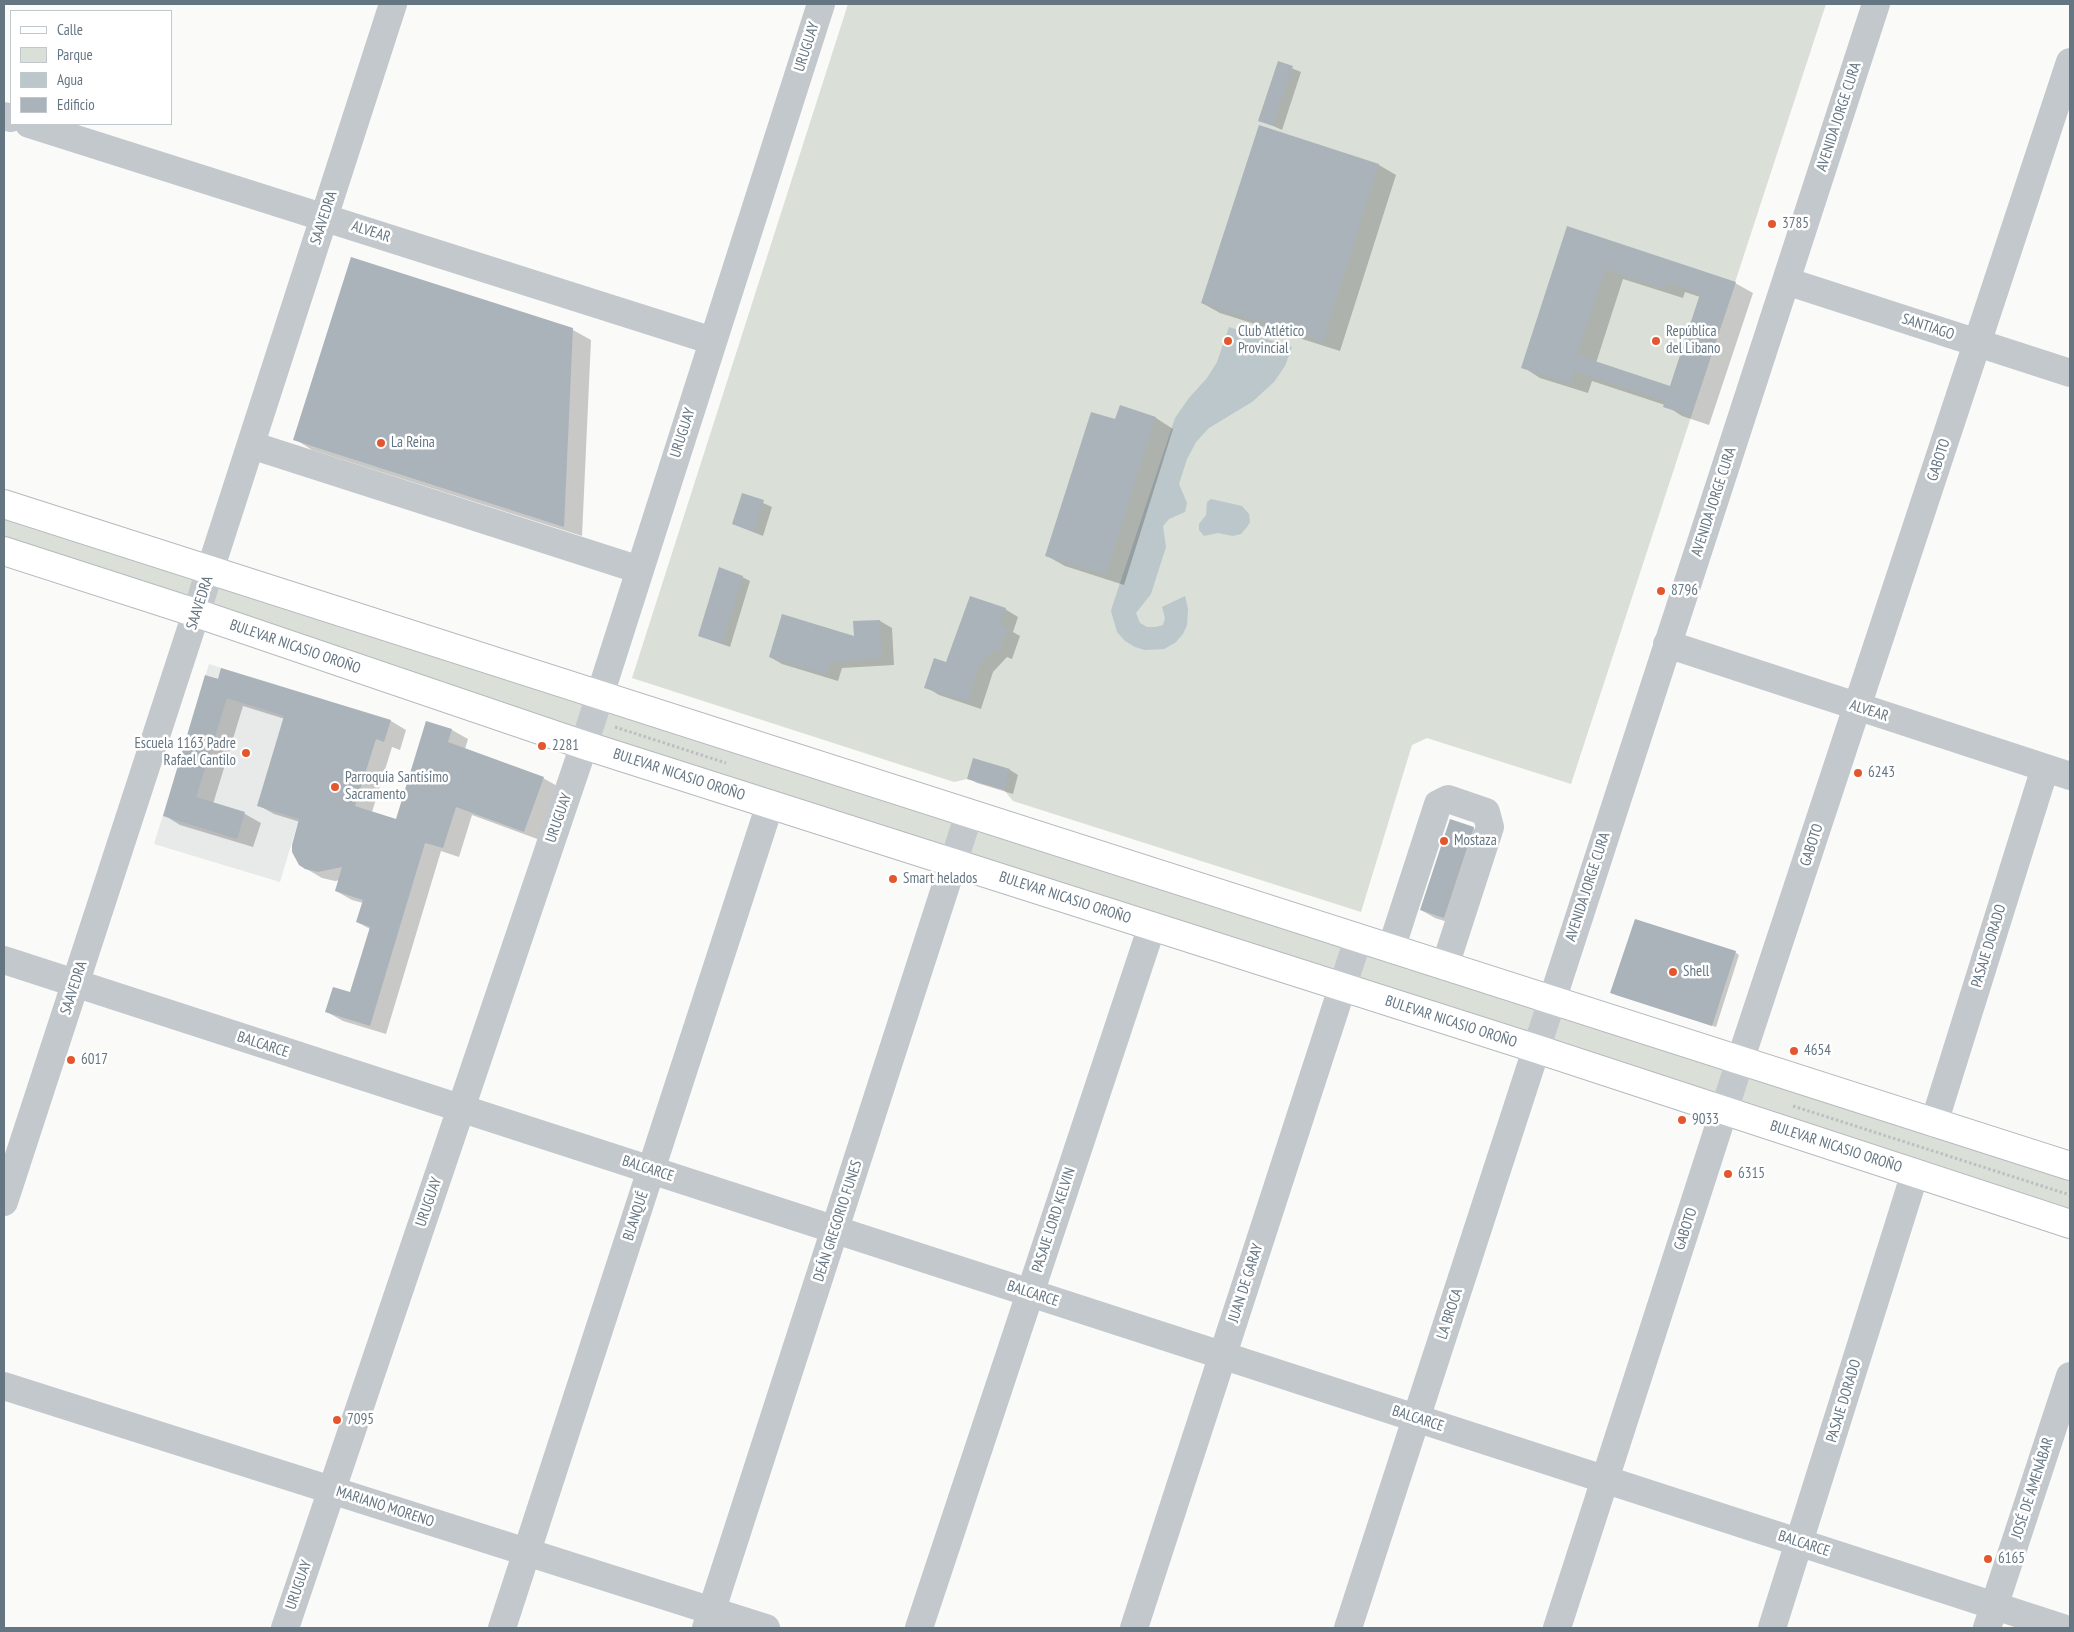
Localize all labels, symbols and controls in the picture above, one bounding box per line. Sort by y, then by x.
legend [10,10,172,125]
text: Calle [57,20,83,39]
street label: URUGUAY [791,20,823,74]
text: Parque [57,45,93,64]
street label: AVENIDA JORGE CURA [1813,60,1865,174]
text: Agua [57,70,83,89]
text: Edificio [57,95,95,114]
street label: SAAVEDRA [307,189,341,247]
place label: 3785 [1782,215,1809,233]
street label: ALVEAR [349,217,393,247]
marker: 3785 [1766,218,1778,230]
street label: SANTIAGO [1899,310,1957,344]
place label: Club Atlético Provincial [1238,323,1304,358]
place label: República del Libano [1666,323,1720,358]
marker: Club Atlético Provincial [1222,335,1234,347]
marker: República del Libano [1650,335,1662,347]
street label: URUGUAY [667,406,699,460]
place label: La Reina [391,434,435,452]
street label: GABOTO [1924,436,1954,484]
marker: La Reina [375,437,387,449]
street label: AVENIDA JORGE CURA [1688,445,1740,559]
street label: SAAVEDRA [183,574,217,632]
place label: 8796 [1671,582,1698,600]
marker: 8796 [1655,585,1667,597]
street label: BULEVAR NICASIO OROÑO [227,616,363,678]
street label: ALVEAR [1847,696,1891,726]
place label: Escuela 1163 Padre Rafael Cantilo [134,735,236,770]
place label: 2281 [552,737,579,755]
marker: 2281 [536,740,548,752]
street label: BULEVAR NICASIO OROÑO [611,745,747,805]
marker: Escuela 1163 Padre Rafael Cantilo [240,747,252,759]
place label: 6243 [1868,764,1895,782]
marker: 6243 [1852,767,1864,779]
place label: Parroquia Santísimo Sacramento [345,769,448,804]
marker: Parroquia Santísimo Sacramento [329,781,341,793]
street label: URUGUAY [542,791,576,845]
street label: GABOTO [1797,821,1827,869]
street label: AVENIDA JORGE CURA [1562,830,1614,944]
place label: Mostaza [1454,832,1497,850]
marker: Mostaza [1438,835,1450,847]
street label: BULEVAR NICASIO OROÑO [997,868,1133,928]
place label: Smart helados [903,870,977,888]
marker: Smart helados [887,873,899,885]
street label: PASAJE DORADO [1968,902,2010,990]
street label: SAAVEDRA [57,959,91,1017]
place label: Shell [1683,963,1709,981]
marker: Shell [1667,966,1679,978]
street label: BULEVAR NICASIO OROÑO [1383,992,1519,1052]
street label: BALCARCE [235,1028,291,1062]
place label: 4654 [1804,1042,1831,1060]
marker: 4654 [1788,1045,1800,1057]
place label: 6017 [81,1051,108,1069]
marker: 6017 [65,1054,77,1066]
place label: 9033 [1692,1111,1719,1129]
marker: 9033 [1676,1114,1688,1126]
street label: BULEVAR NICASIO OROÑO [1768,1117,1904,1177]
street label: BALCARCE [620,1152,676,1186]
street label: DEÁN GREGORIO FUNES [810,1158,866,1284]
street label: PASAJE LORD KELVIN [1029,1165,1079,1275]
place label: 6315 [1738,1165,1765,1183]
marker: 6315 [1722,1168,1734,1180]
street label: URUGUAY [412,1175,446,1229]
street label: BLANQUÉ [620,1189,652,1243]
street label: GABOTO [1671,1205,1701,1253]
street label: JUAN DE GARAY [1225,1241,1267,1325]
street label: BALCARCE [1005,1277,1061,1311]
street label: LA BROCA [1433,1286,1467,1342]
street label: PASAJE DORADO [1823,1357,1865,1445]
street label: BALCARCE [1390,1402,1446,1436]
place label: 7095 [347,1411,374,1429]
marker: 7095 [331,1414,343,1426]
street label: JOSÉ DE AMENÁBAR [2008,1435,2058,1541]
street label: MARIANO MORENO [334,1483,436,1531]
street label: BALCARCE [1776,1527,1832,1561]
place label: 6165 [1998,1550,2025,1568]
marker: 6165 [1982,1553,1994,1565]
street label: URUGUAY [282,1558,316,1612]

